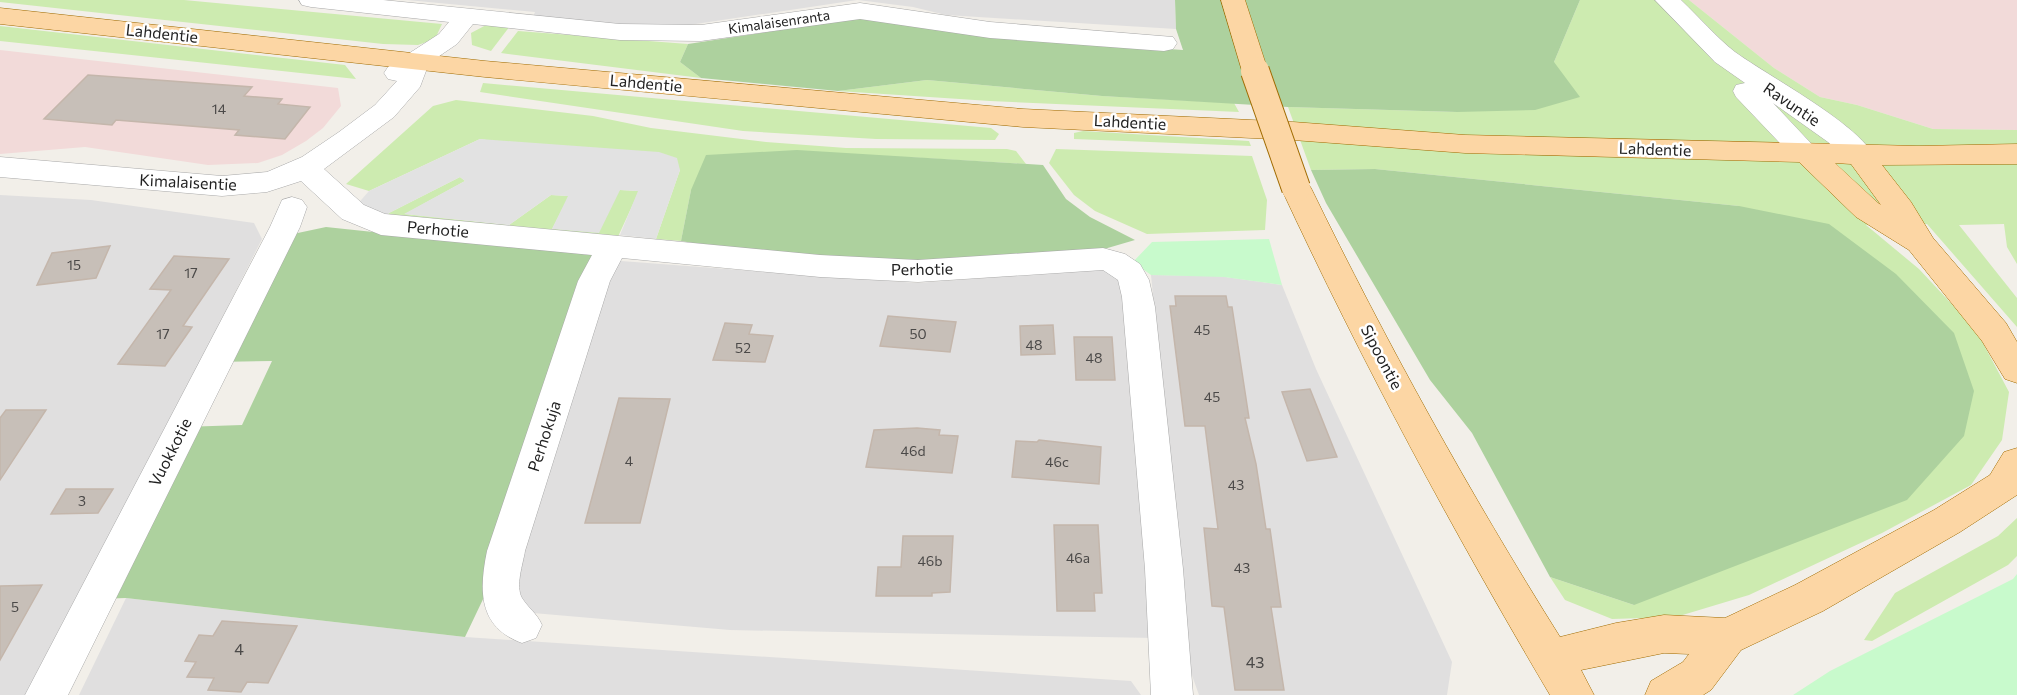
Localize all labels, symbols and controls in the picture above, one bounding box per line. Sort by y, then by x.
street label: Kimalaisenranta [727,6,831,37]
street label: Lahdentie [125,19,199,46]
street label: Lahdentie [609,70,683,95]
street label: Ravuntie [1760,78,1824,129]
house number: 14 [212,100,227,117]
street label: Lahdentie [1093,110,1167,133]
street label: Lahdentie [1618,138,1692,159]
street label: Kimalaisentie [139,169,237,194]
street label: Perhotie [406,216,470,241]
house number: 15 [67,256,81,273]
street label: Perhotie [891,258,953,279]
house number: 17 [184,264,198,281]
house number: 45 [1194,321,1210,338]
street label: Sipoontie [1358,321,1407,392]
house number: 17 [156,325,170,342]
house number: 50 [909,325,927,342]
house number: 48 [1026,336,1042,353]
house number: 52 [735,339,751,356]
house number: 48 [1086,349,1102,366]
house number: 45 [1204,388,1220,405]
street label: Perhokuja [523,398,564,474]
street label: Vuokkotie [144,414,195,489]
house number: 46d [901,442,925,459]
house number: 4 [625,452,634,469]
house number: 46c [1045,453,1069,470]
house number: 43 [1228,476,1244,493]
house number: 3 [78,492,86,509]
house number: 46a [1066,549,1090,566]
house number: 46b [917,552,943,569]
house number: 43 [1234,559,1250,576]
house number: 5 [11,598,19,615]
house number: 4 [234,639,244,658]
house number: 43 [1246,652,1264,671]

